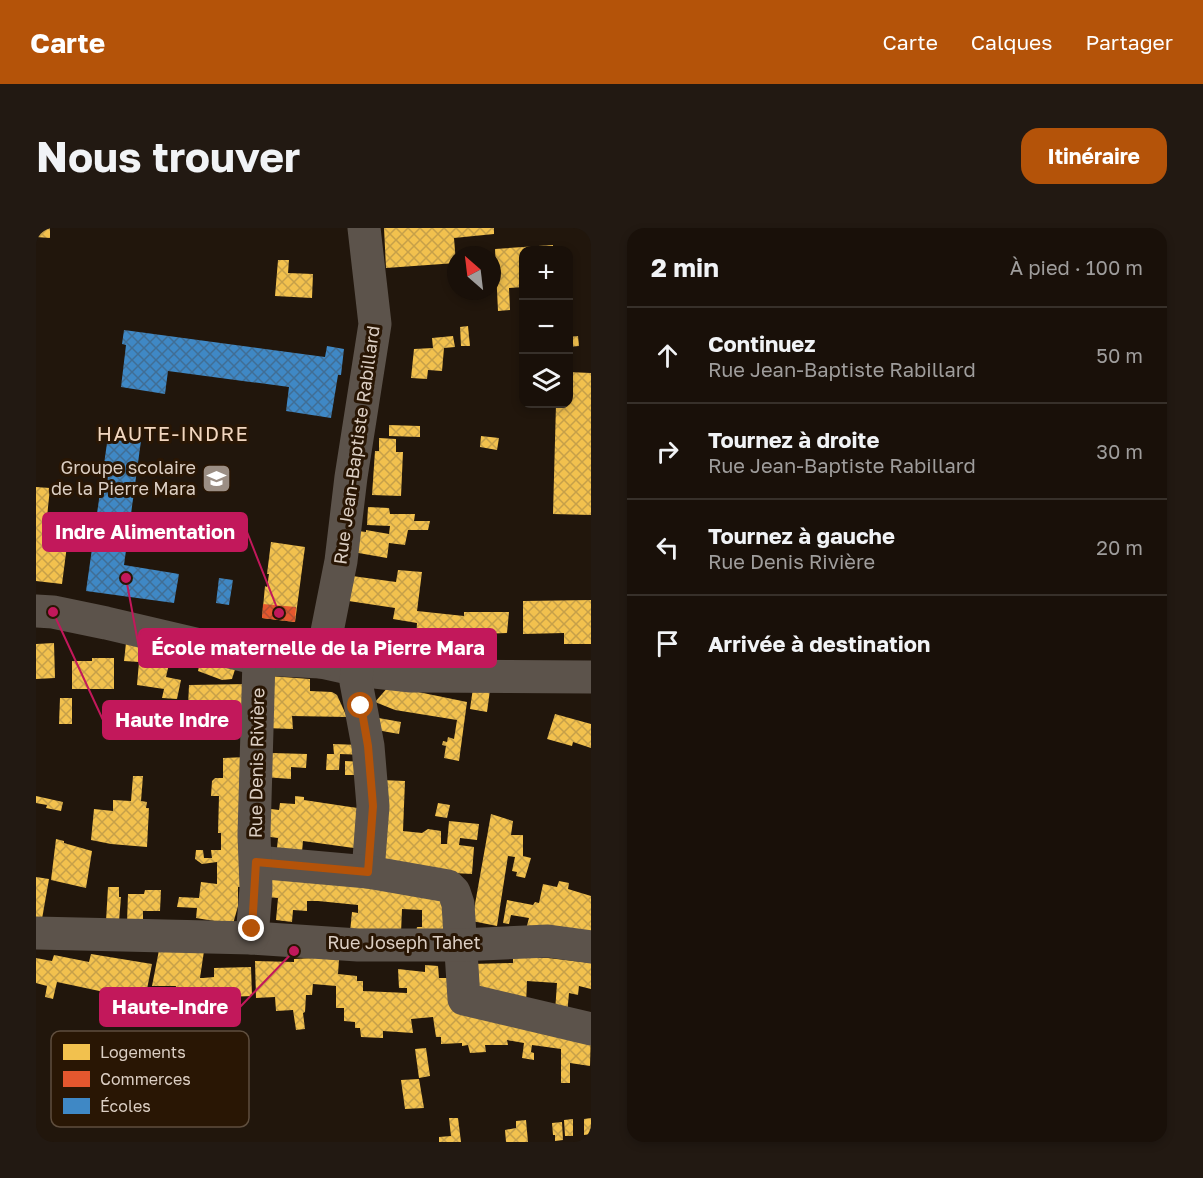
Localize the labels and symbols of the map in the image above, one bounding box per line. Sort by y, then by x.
north arrow [447,246,501,300]
street label: Rue Jean-Baptiste Rabillard [328,324,384,566]
district label: HAUTE-INDRE [97,421,249,445]
place label: Groupe scolaire de la Pierre Mara [51,456,196,499]
school or university icon: Groupe scolaire de la Pierre Mara [201,462,233,494]
callout: Indre Alimentation [43,513,247,551]
text: Indre Alimentation [55,519,235,543]
callout: École maternelle de la Pierre Mara [139,629,496,667]
text: École maternelle de la Pierre Mara [151,635,485,659]
street label: Rue Denis Rivière [244,688,268,838]
route start [347,692,373,718]
callout: Haute Indre [103,701,241,739]
text: Haute Indre [115,707,229,731]
route end [238,915,264,941]
street label: Rue Joseph Tahet [327,931,481,953]
callout: Haute-Indre [100,988,240,1026]
text: Haute-Indre [112,994,228,1018]
legend [51,1031,249,1127]
text: Logements [100,1042,186,1062]
text: Commerces [100,1069,191,1089]
text: Écoles [100,1096,151,1116]

